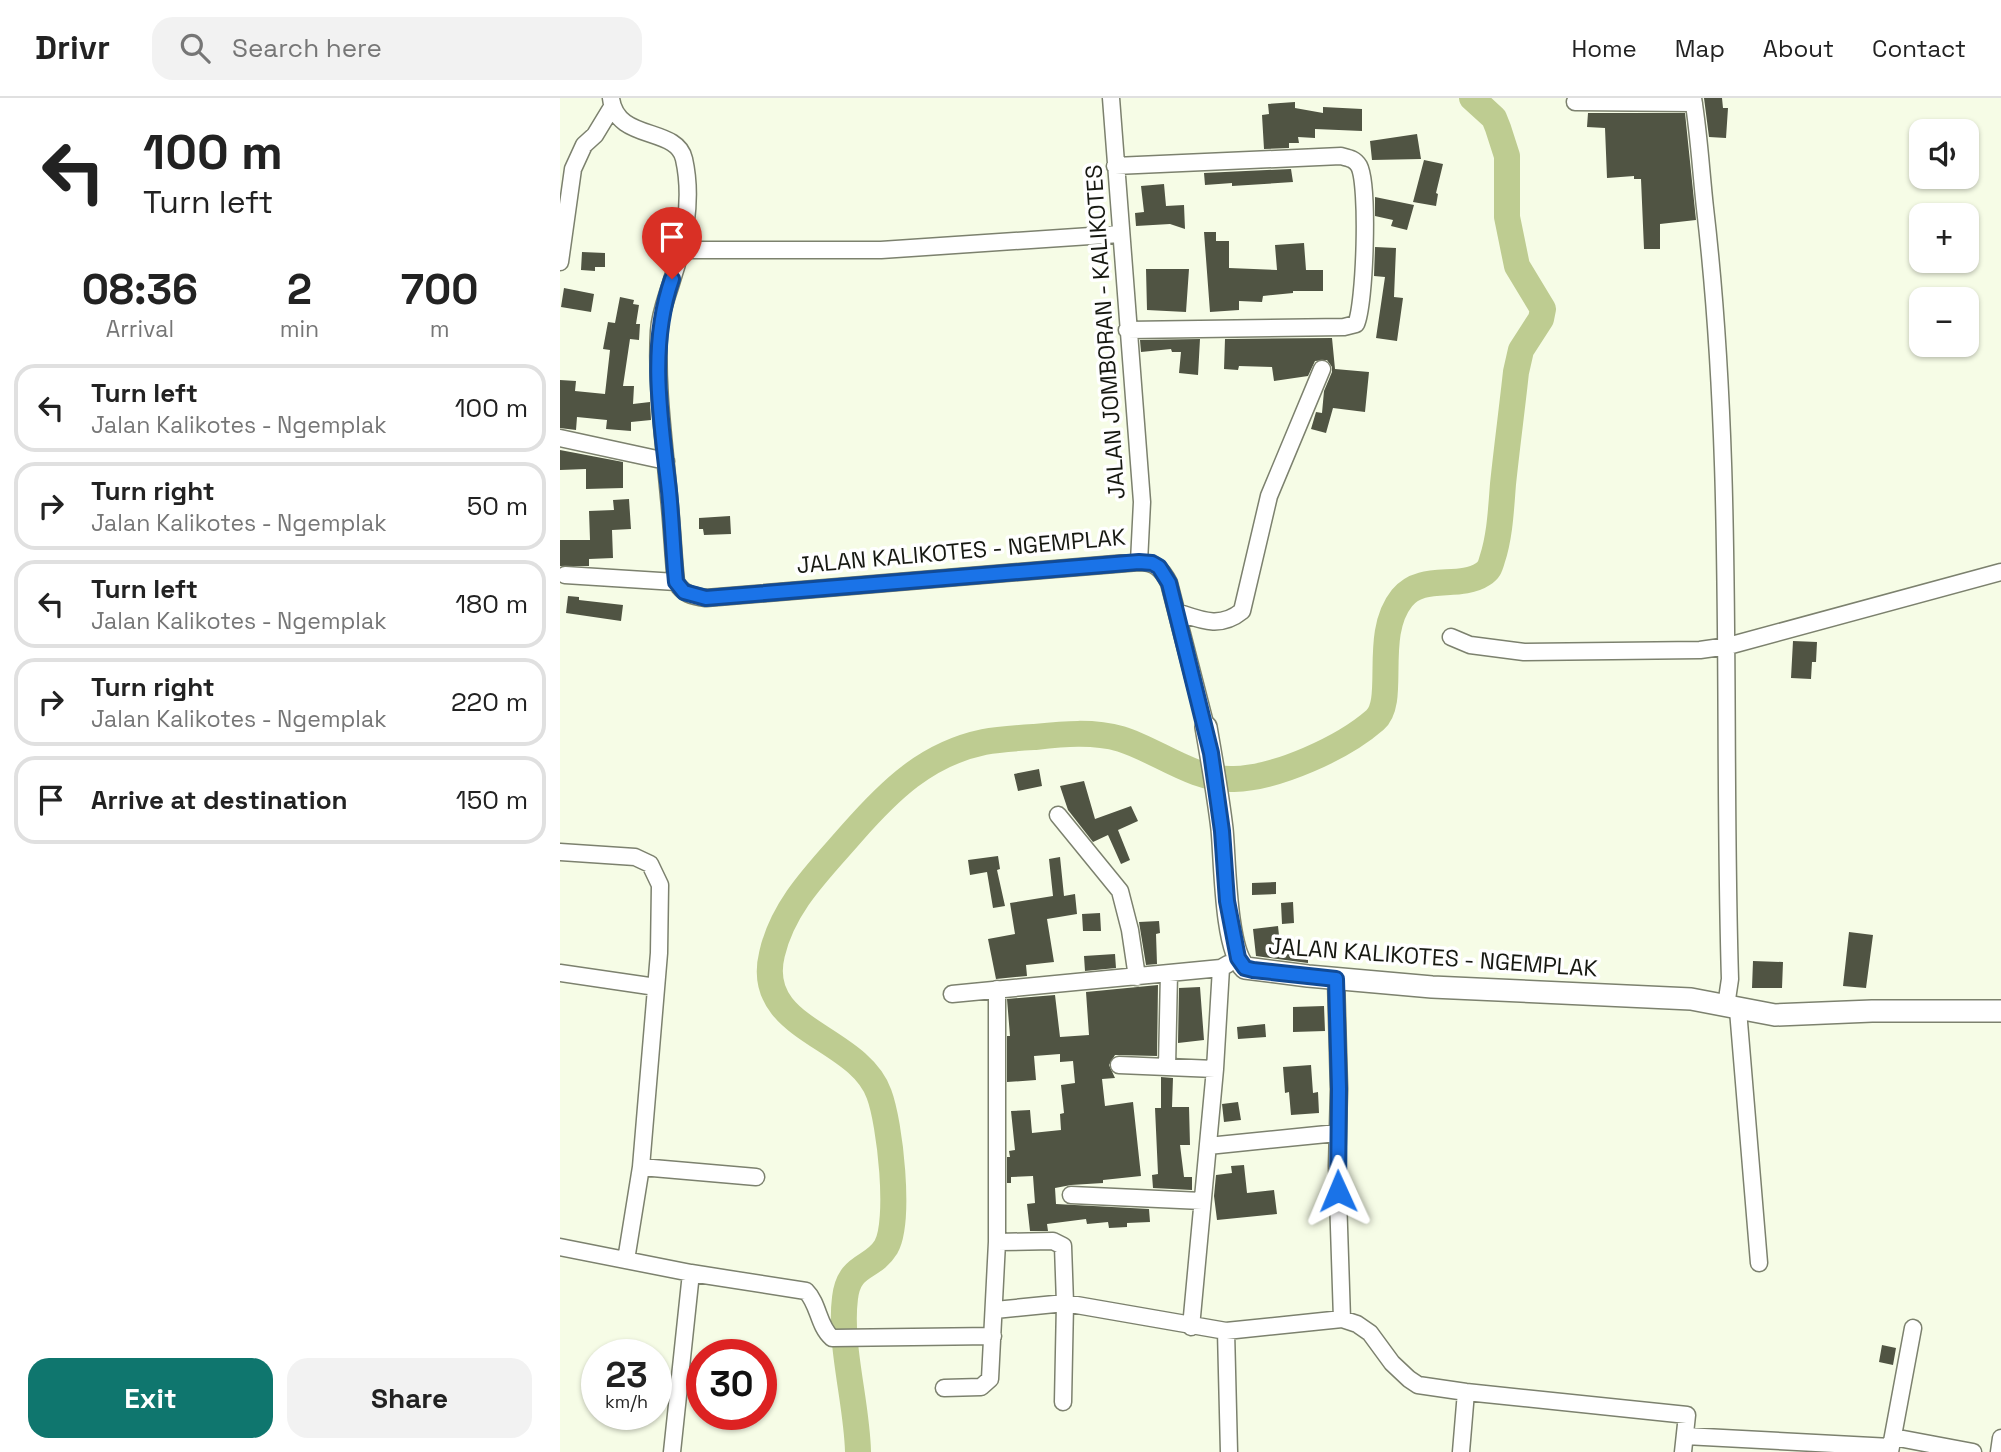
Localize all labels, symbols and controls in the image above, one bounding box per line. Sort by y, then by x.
search box [152,17,642,80]
text: Drivr [35,27,110,69]
icon: search [176,29,214,67]
text: Search here [232,31,382,65]
text: Home [1571,33,1637,64]
text: Map [1675,33,1725,64]
text: About [1763,33,1834,64]
text: Contact [1872,33,1966,64]
map controls [1909,119,1979,357]
button: sound [1909,119,1979,189]
text: 100 m [143,121,283,183]
icon: left [28,126,119,217]
street label: JALAN JOMBORAN - KALIKOTES [1078,164,1132,500]
text: Turn left [143,182,273,222]
button: + [1909,203,1979,273]
pin [642,207,702,279]
icon: arrive [653,218,691,256]
text: 08:36 [82,263,198,316]
text: 2 [287,263,312,316]
text: 700 [401,263,478,316]
button: − [1909,287,1979,357]
text: Arrival [106,314,174,344]
text: min [280,314,319,344]
text: m [430,314,449,344]
text: Turn left [91,376,198,410]
icon: left [32,389,70,427]
text: 100 m [455,391,528,425]
text: Jalan Kalikotes - Ngemplak [91,410,387,440]
text: Turn right [91,474,215,508]
icon: right [32,487,70,525]
text: 50 m [467,489,528,523]
text: Jalan Kalikotes - Ngemplak [91,508,387,538]
street label: JALAN KALIKOTES - NGEMPLAK [795,522,1127,580]
text: Turn left [91,572,198,606]
icon: left [32,585,70,623]
text: 180 m [455,587,528,621]
text: Jalan Kalikotes - Ngemplak [91,606,387,636]
text: Turn right [91,670,215,704]
icon: right [32,683,70,721]
text: 220 m [451,685,528,719]
text: Jalan Kalikotes - Ngemplak [91,704,387,734]
icon: arrive [32,781,70,819]
text: Arrive at destination [91,783,348,817]
text: 150 m [456,783,528,817]
street label: JALAN KALIKOTES - NGEMPLAK [1267,931,1599,983]
position arrow [1301,1154,1375,1228]
speed limit sign: 30 [686,1339,777,1430]
text: 23 [605,1353,648,1397]
button: Exit [28,1358,273,1438]
button: Share [287,1358,532,1438]
text: km/h [605,1390,648,1413]

